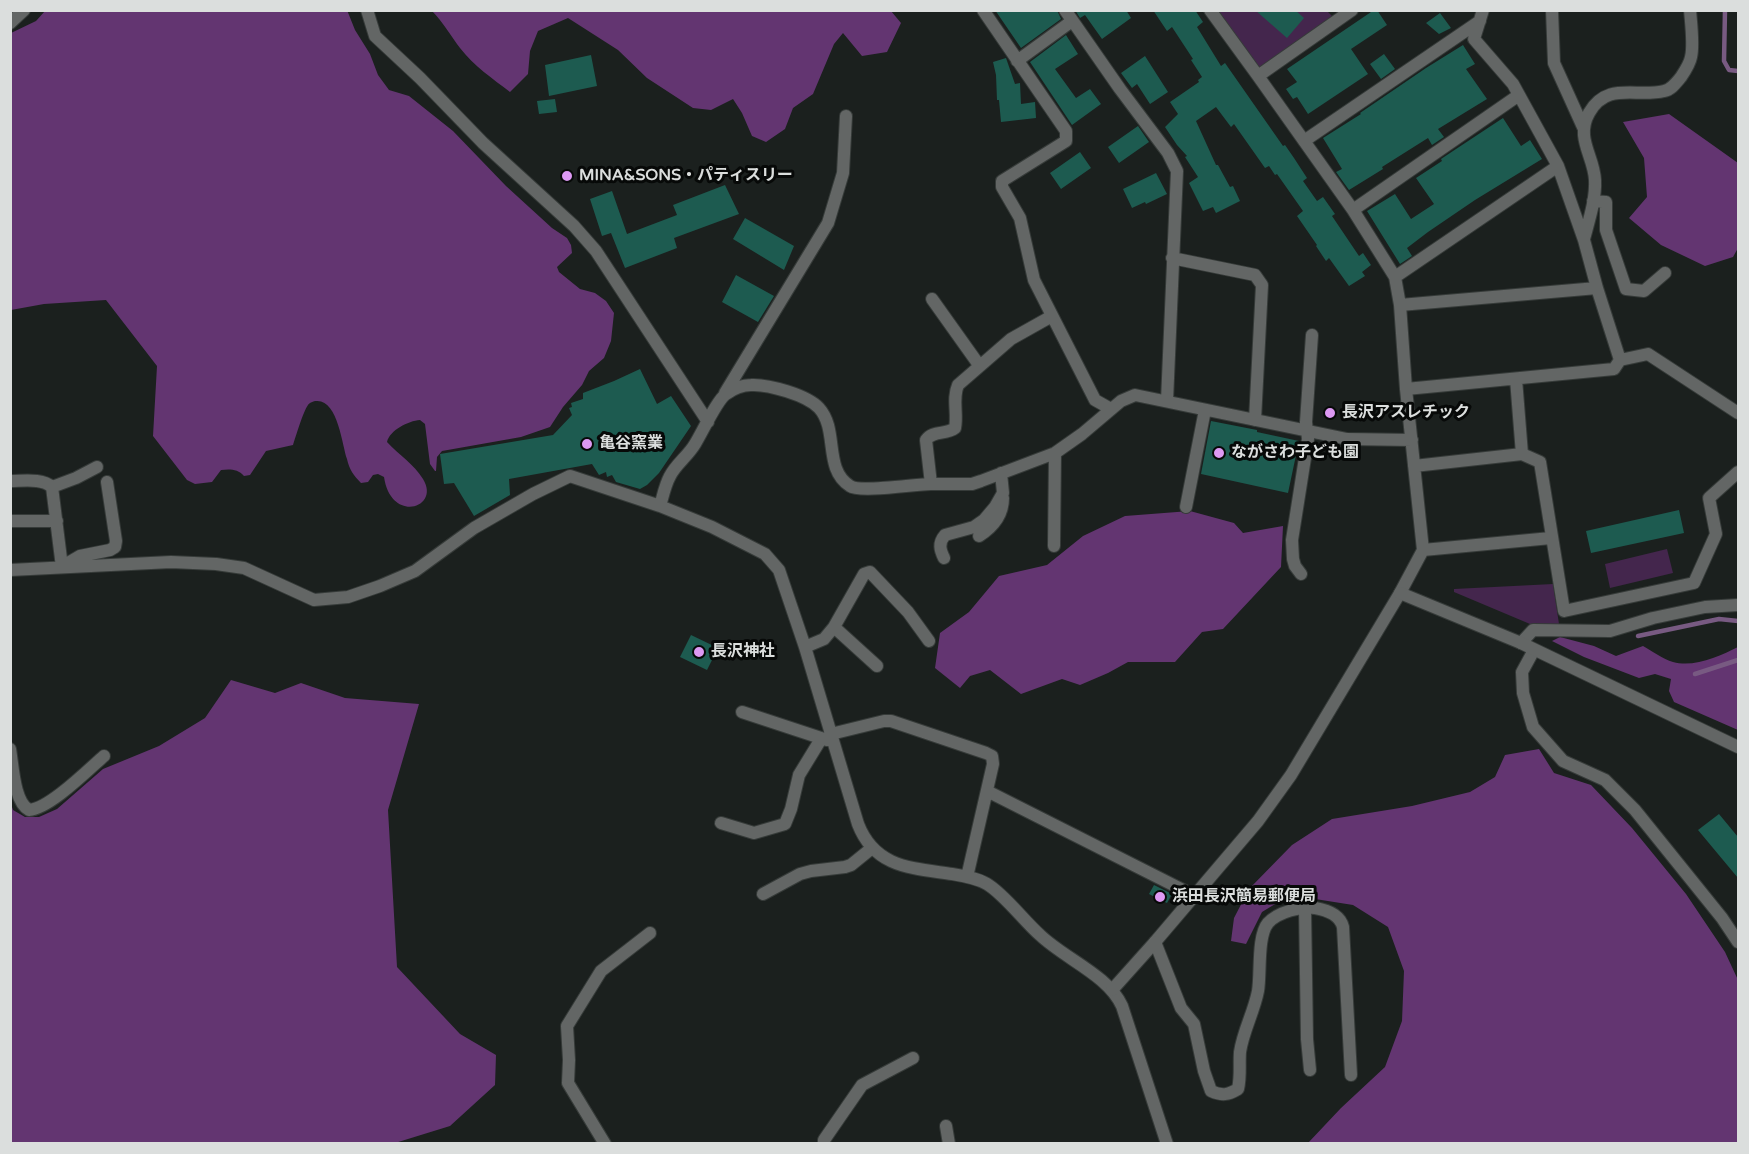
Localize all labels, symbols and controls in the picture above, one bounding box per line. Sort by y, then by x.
place label: MINA&SONS・パティスリー [579,166,793,186]
marker: MINA&SONS・パティスリー [560,169,574,183]
place label: 長沢アスレチック [1342,403,1470,423]
marker: 長沢アスレチック [1323,406,1337,420]
place label: 亀谷窯業 [599,434,663,454]
marker: 亀谷窯業 [580,437,594,451]
place label: ながさわ子ども園 [1231,443,1359,463]
marker: ながさわ子ども園 [1212,446,1226,460]
place label: 長沢神社 [711,642,775,662]
marker: 長沢神社 [692,645,706,659]
place label: 浜田長沢簡易郵便局 [1172,887,1316,907]
marker: 浜田長沢簡易郵便局 [1153,890,1167,904]

